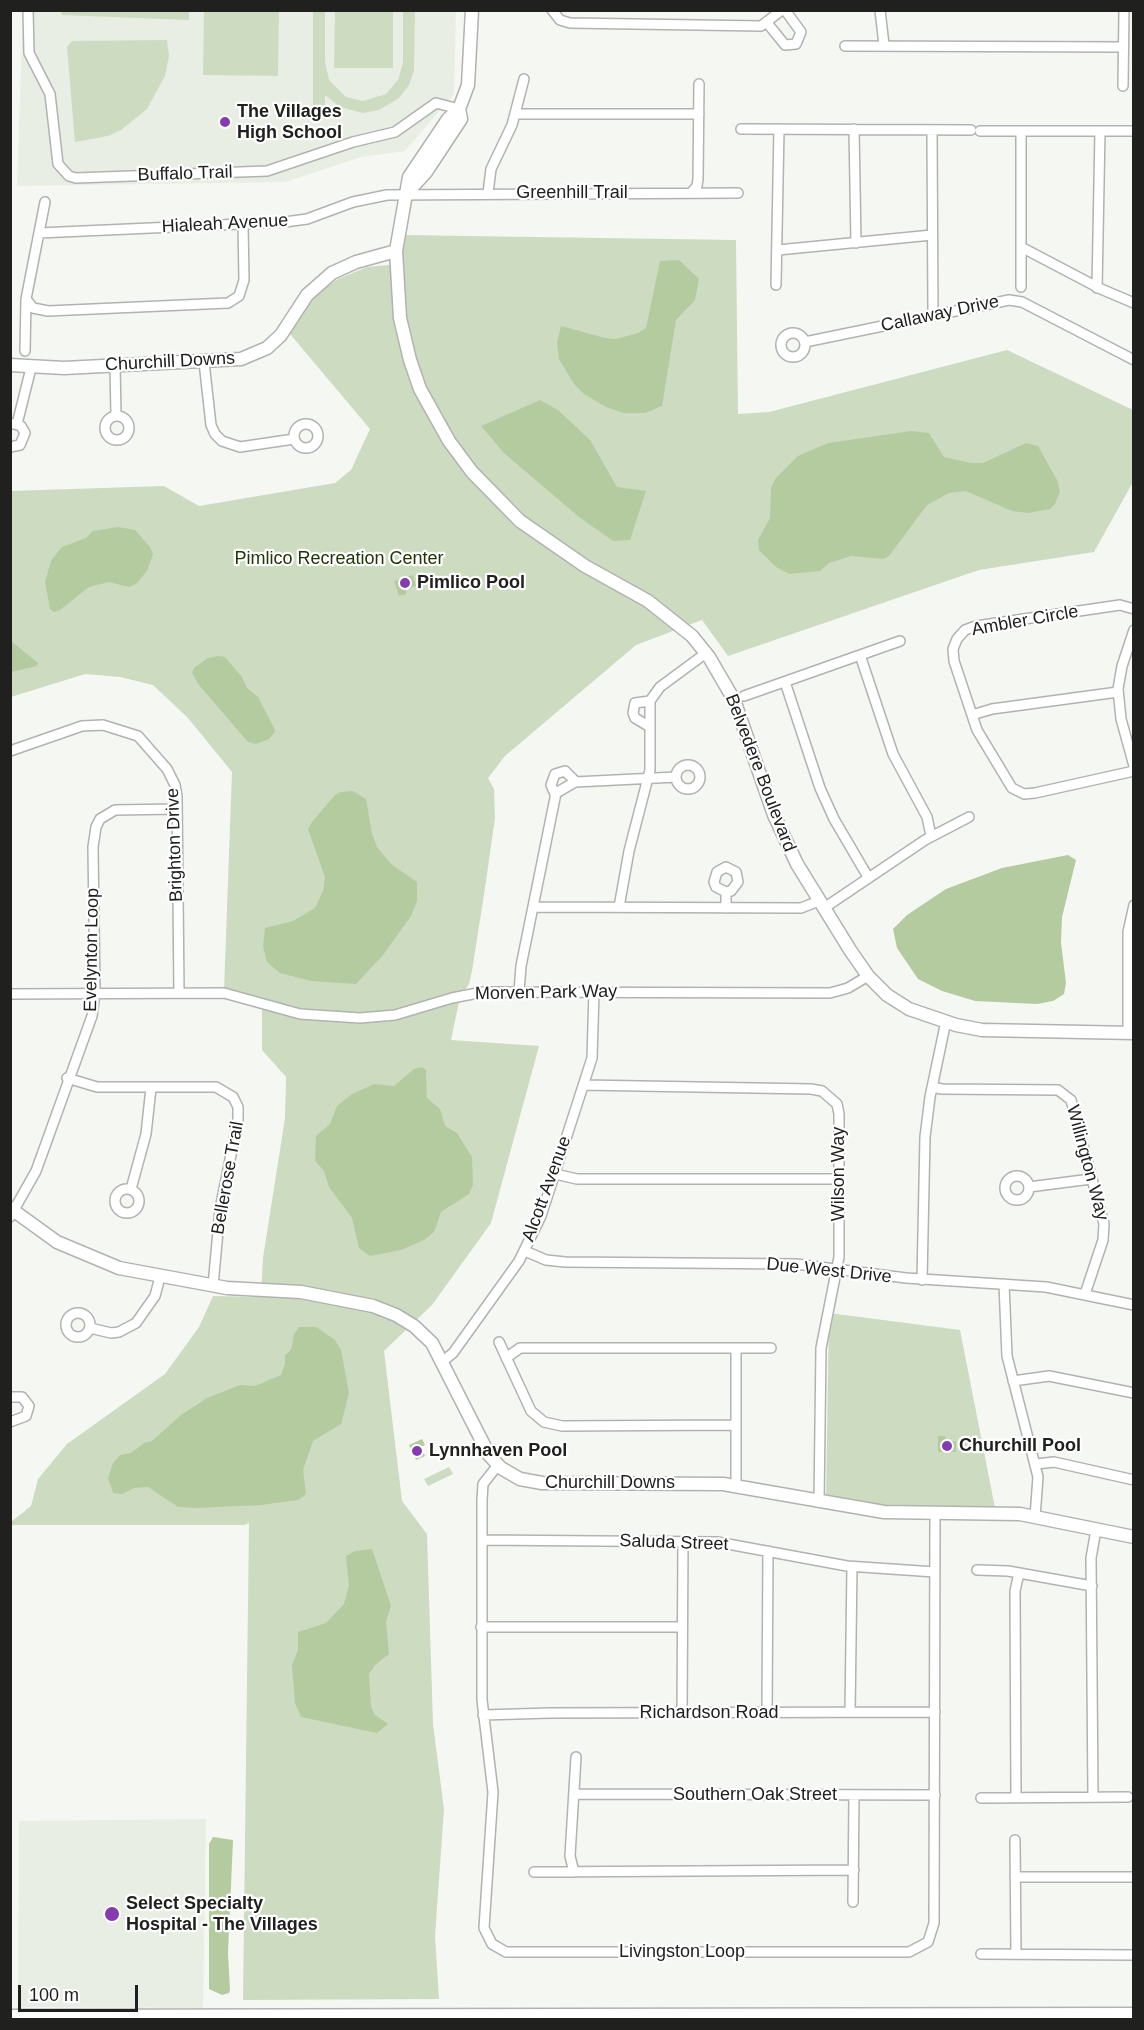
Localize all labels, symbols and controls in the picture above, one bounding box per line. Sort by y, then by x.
place label: The Villages High School [237,101,342,144]
marker: The Villages High School [218,115,232,129]
street label: Buffalo Trail [137,162,233,186]
street label: Greenhill Trail [516,182,628,204]
street label: Hialeah Avenue [161,210,289,238]
street label: Callaway Drive [879,291,1001,337]
street label: Churchill Downs [105,348,235,376]
park label: Pimlico Recreation Center [234,548,444,570]
place label: Pimlico Pool [417,572,525,594]
marker: Pimlico Pool [398,576,412,590]
street label: Ambler Circle [970,601,1080,641]
street label: Belvedere Boulevard [720,691,800,855]
street label: Brighton Drive [162,788,188,902]
street label: Evelynton Loop [80,888,104,1012]
street label: Morven Park Way [475,981,617,1005]
street label: Willington Way [1061,1103,1113,1223]
street label: Bellerose Trail [207,1120,249,1236]
street label: Wilson Way [828,1127,850,1221]
street label: Alcott Avenue [518,1133,576,1245]
street label: Due West Drive [765,1254,893,1288]
place label: Churchill Pool [959,1435,1081,1457]
marker: Churchill Pool [940,1439,954,1453]
place label: Lynnhaven Pool [429,1440,567,1462]
marker: Lynnhaven Pool [410,1444,424,1458]
street label: Churchill Downs [545,1472,675,1494]
street label: Saluda Street [619,1530,729,1556]
street label: Richardson Road [639,1702,779,1724]
street label: Southern Oak Street [673,1784,837,1806]
place label: Select Specialty Hospital - The Villages [126,1893,318,1936]
marker: Select Specialty Hospital - The Villages [103,1905,121,1923]
street label: Livingston Loop [619,1941,745,1963]
scale bar [21,1973,141,2011]
text: 100 m [29,1985,79,2005]

